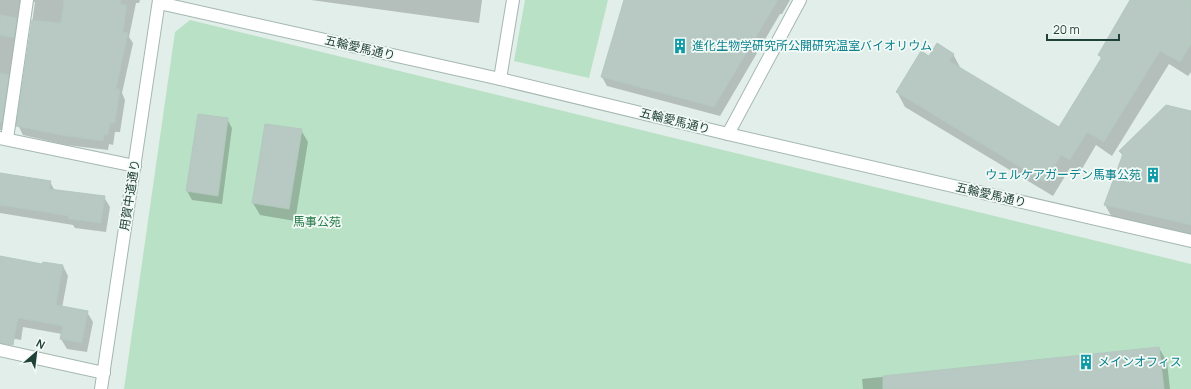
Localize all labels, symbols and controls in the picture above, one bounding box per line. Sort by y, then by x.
scale bar [1047,16,1119,42]
text: 20 m [1053,21,1080,38]
street label: 五輪愛馬通り [323,31,397,64]
building icon: 進化生物学研究所公開研究温室バイオリウム [671,37,689,55]
place label: 進化生物学研究所公開研究温室バイオリウム [692,37,932,54]
street label: 五輪愛馬通り [638,104,712,137]
street label: 用賀中道通り [115,158,144,232]
place label: ウェルケアガーデン馬事公苑 [985,166,1141,183]
building icon: ウェルケアガーデン馬事公苑 [1144,166,1162,184]
street label: 五輪愛馬通り [954,178,1028,211]
park label: 馬事公苑 [293,213,341,230]
north arrow [16,333,56,373]
text: N [34,335,48,352]
building icon: メインオフィス [1077,353,1095,371]
place label: メインオフィス [1098,353,1182,370]

